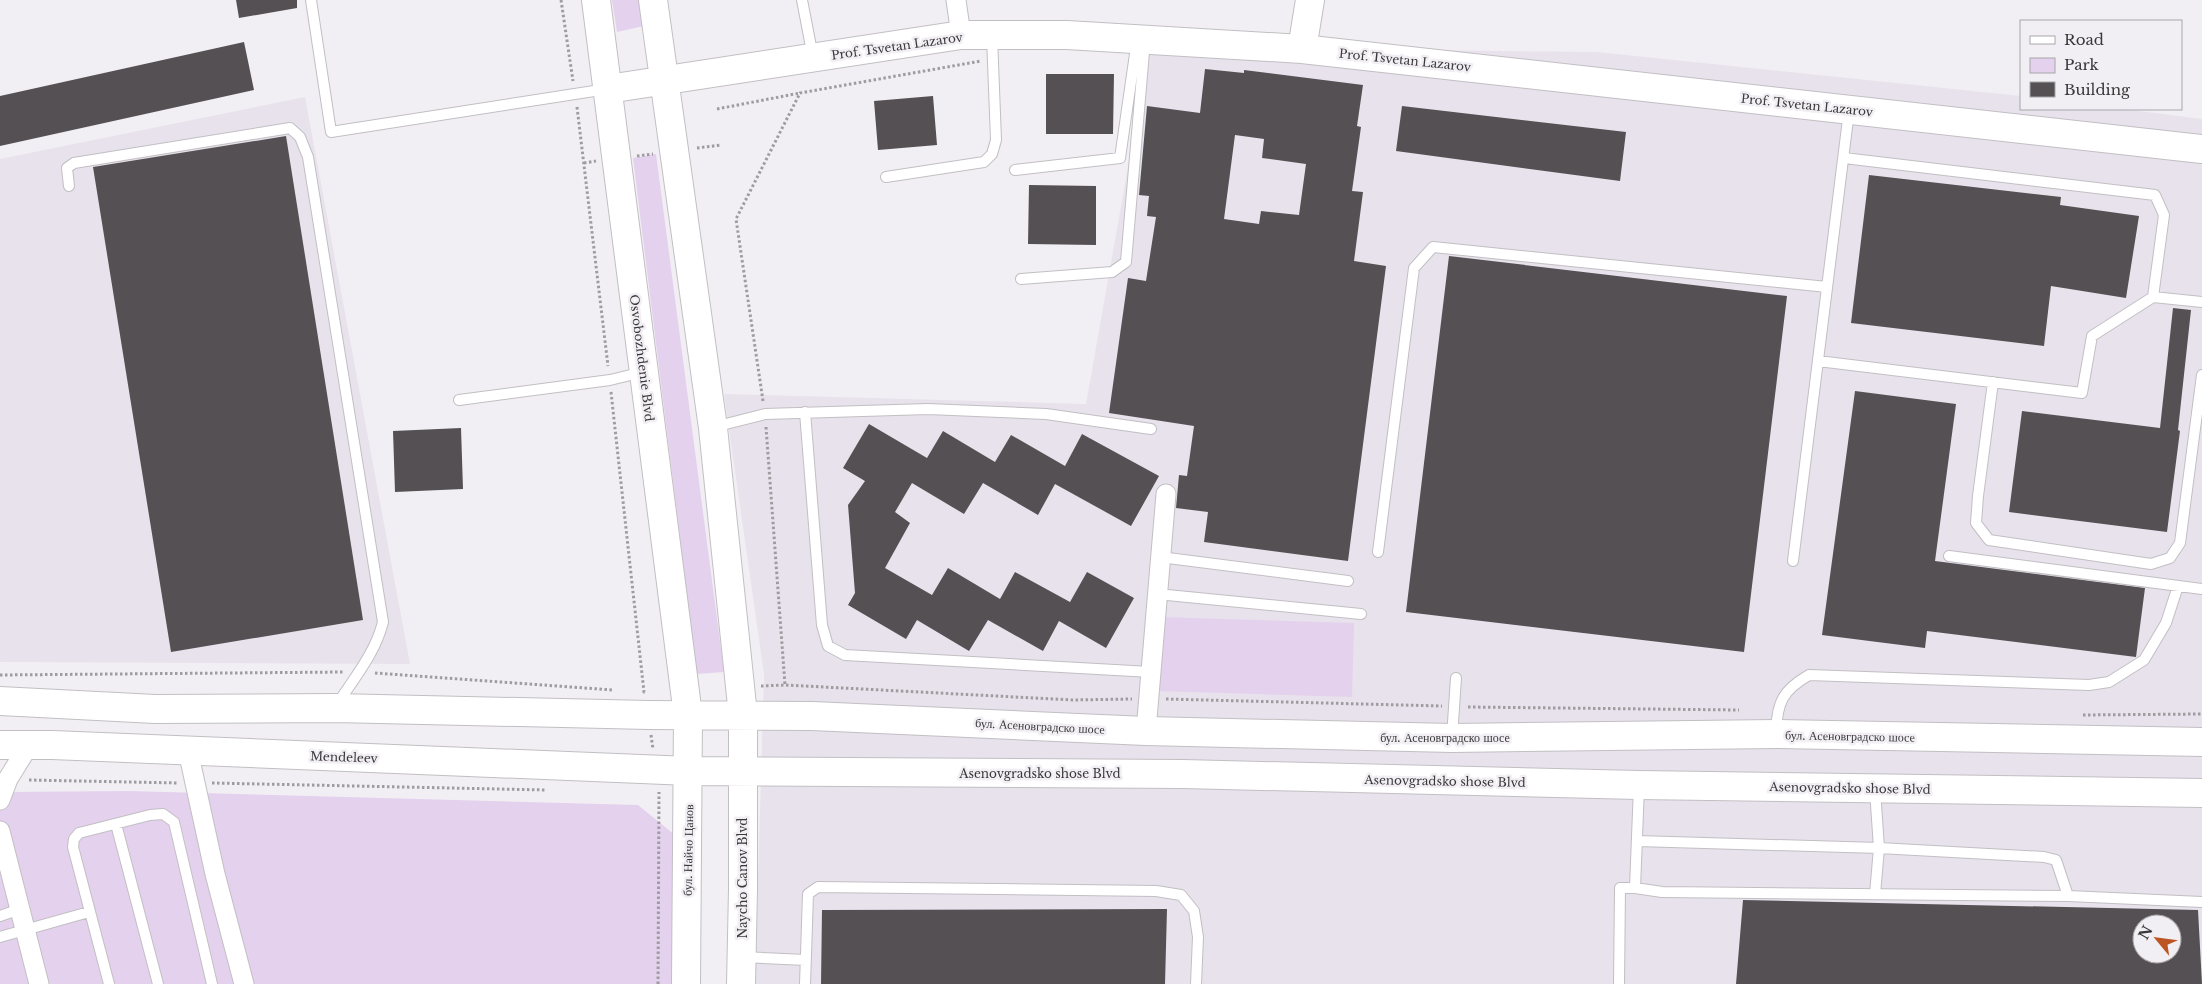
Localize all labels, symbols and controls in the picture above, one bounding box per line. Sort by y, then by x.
legend [2020,20,2182,110]
street label: Prof. Tsvetan Lazarov [830,29,964,63]
text: Road [2064,30,2104,49]
street label: Prof. Tsvetan Lazarov [1338,46,1472,74]
text: Park [2064,55,2100,74]
text: Building [2064,80,2131,99]
street label: Prof. Tsvetan Lazarov [1740,91,1874,119]
street label: Osvobozhdenie Blvd [627,294,657,422]
street label: бул. Асеновградско шосе [975,715,1105,737]
street label: бул. Асеновградско шосе [1785,727,1915,745]
street label: бул. Асеновградско шосе [1380,730,1510,745]
street label: Mendeleev [310,748,379,766]
street label: Asenovgradsko shose Blvd [958,766,1121,781]
street label: Asenovgradsko shose Blvd [1363,772,1526,790]
street label: Asenovgradsko shose Blvd [1768,779,1931,797]
street label: бул. Найчо Цанов [680,804,696,896]
street label: Naycho Canov Blvd [735,818,750,938]
north arrow [2132,914,2182,964]
text: N [2135,923,2157,943]

